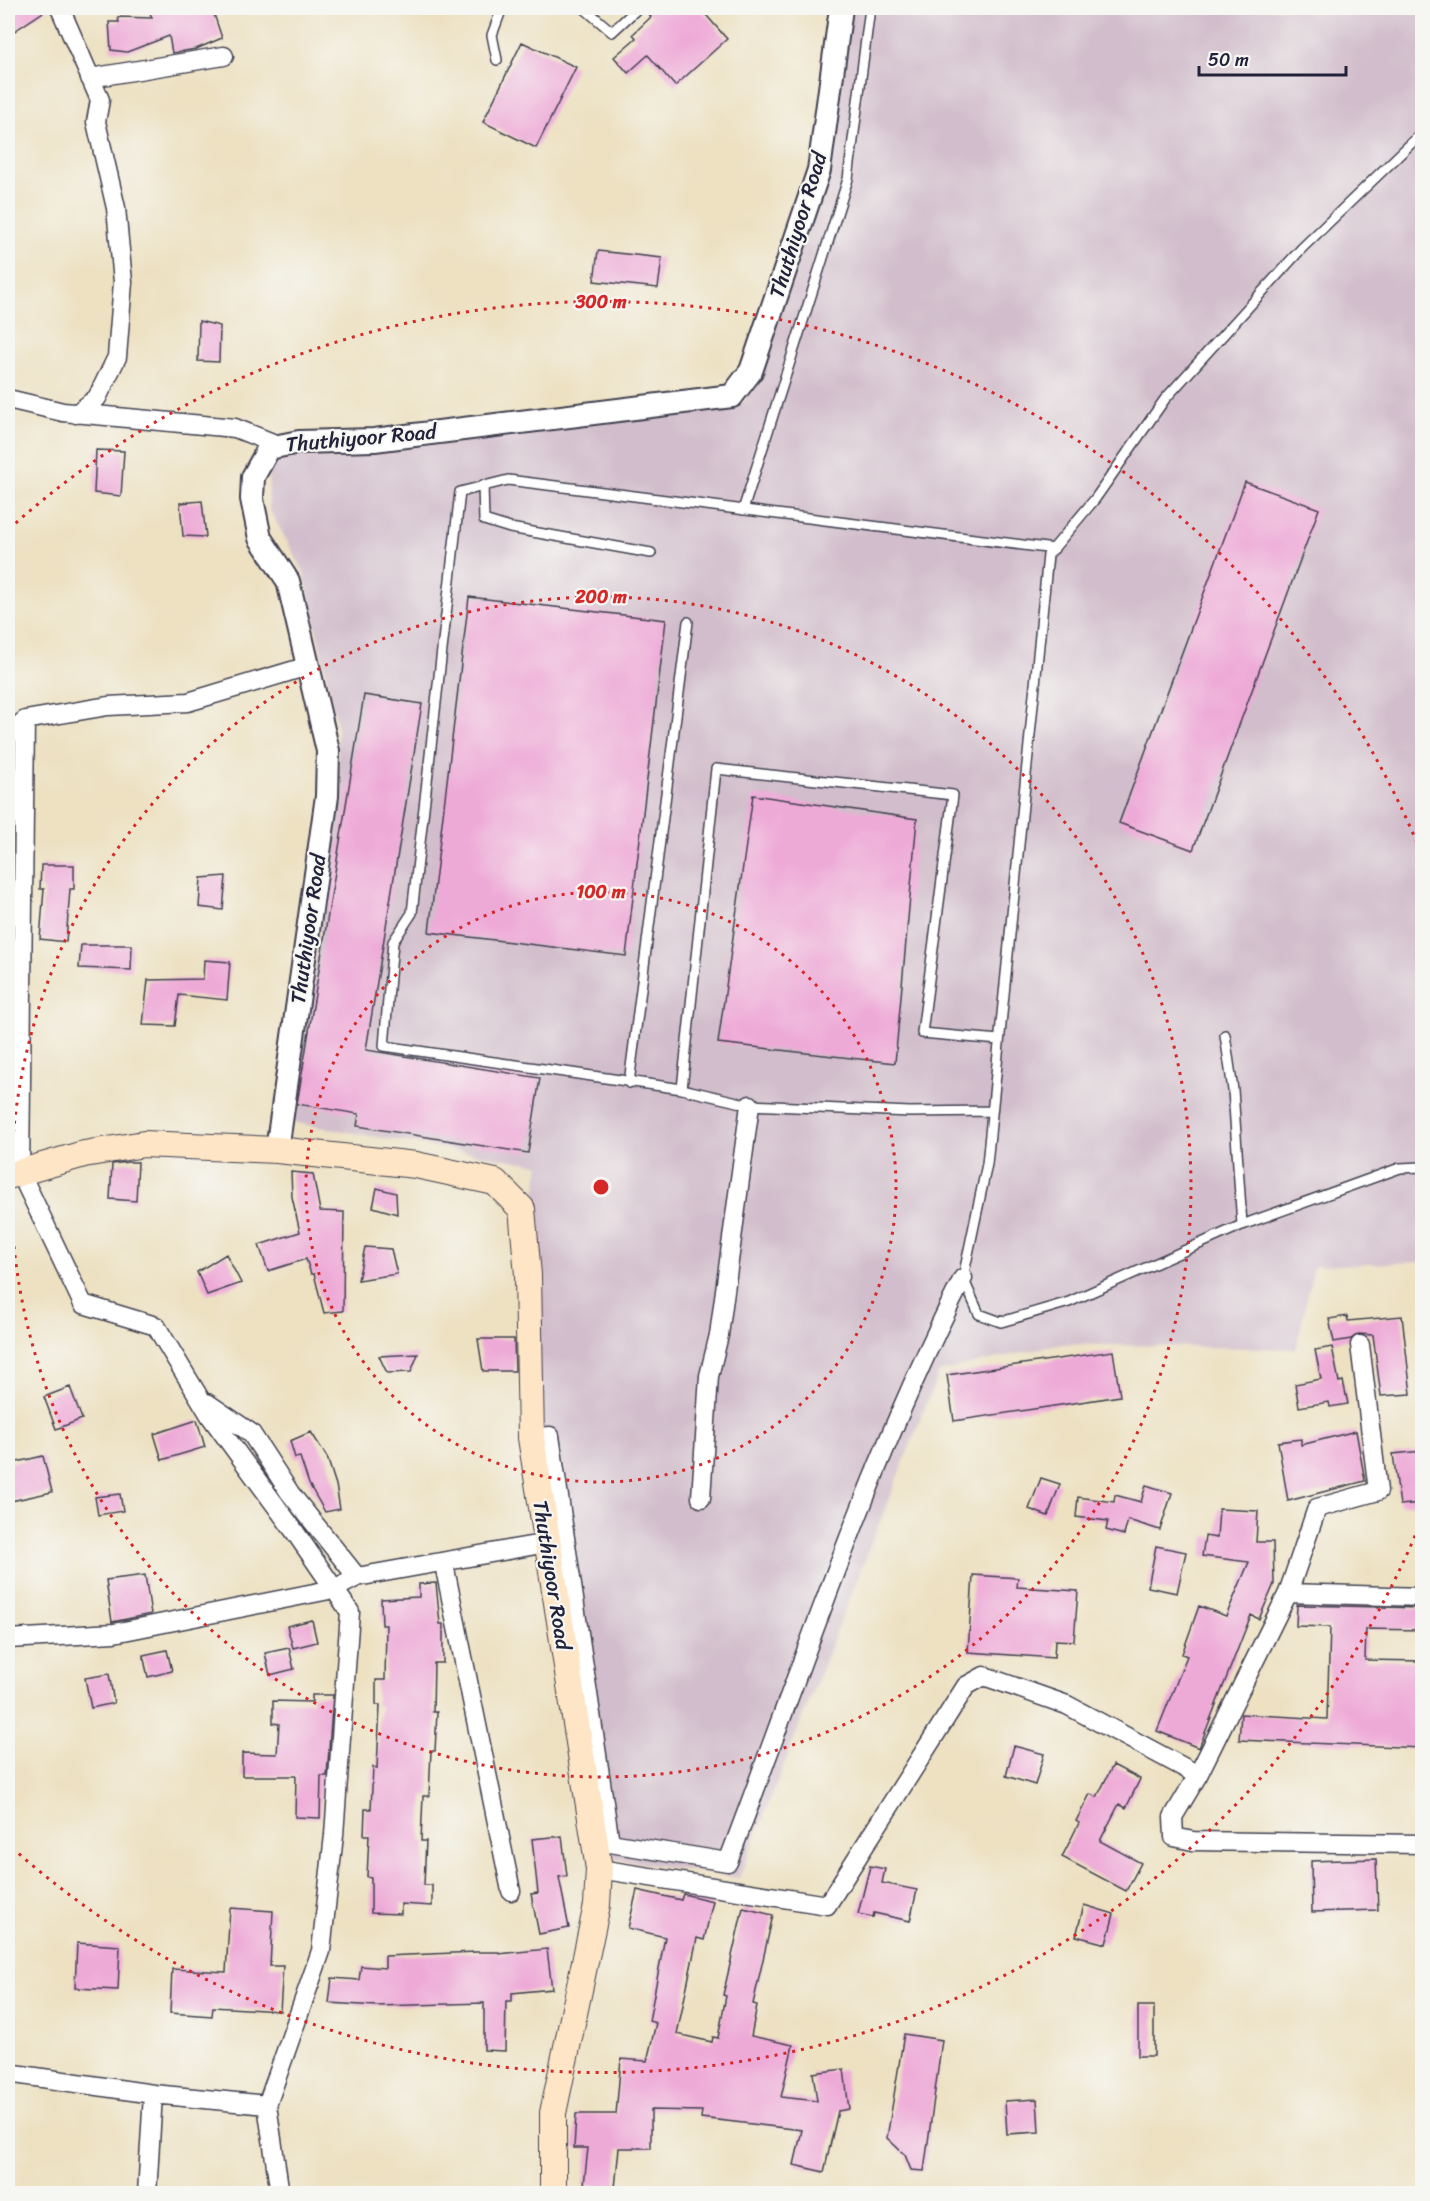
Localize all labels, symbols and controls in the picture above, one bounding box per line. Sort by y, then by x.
scale bar [1199,39,1346,77]
text: 50 m [1208,44,1249,76]
street label: Thuthiyoor Road [758,145,839,303]
text: 300 m [574,286,627,318]
street label: Thuthiyoor Road [284,412,440,464]
text: 200 m [574,581,627,613]
street label: Thuthiyoor Road [279,850,338,1006]
text: 100 m [577,876,626,908]
centre of rings [591,1177,611,1197]
street label: Thuthiyoor Road [521,1497,583,1654]

